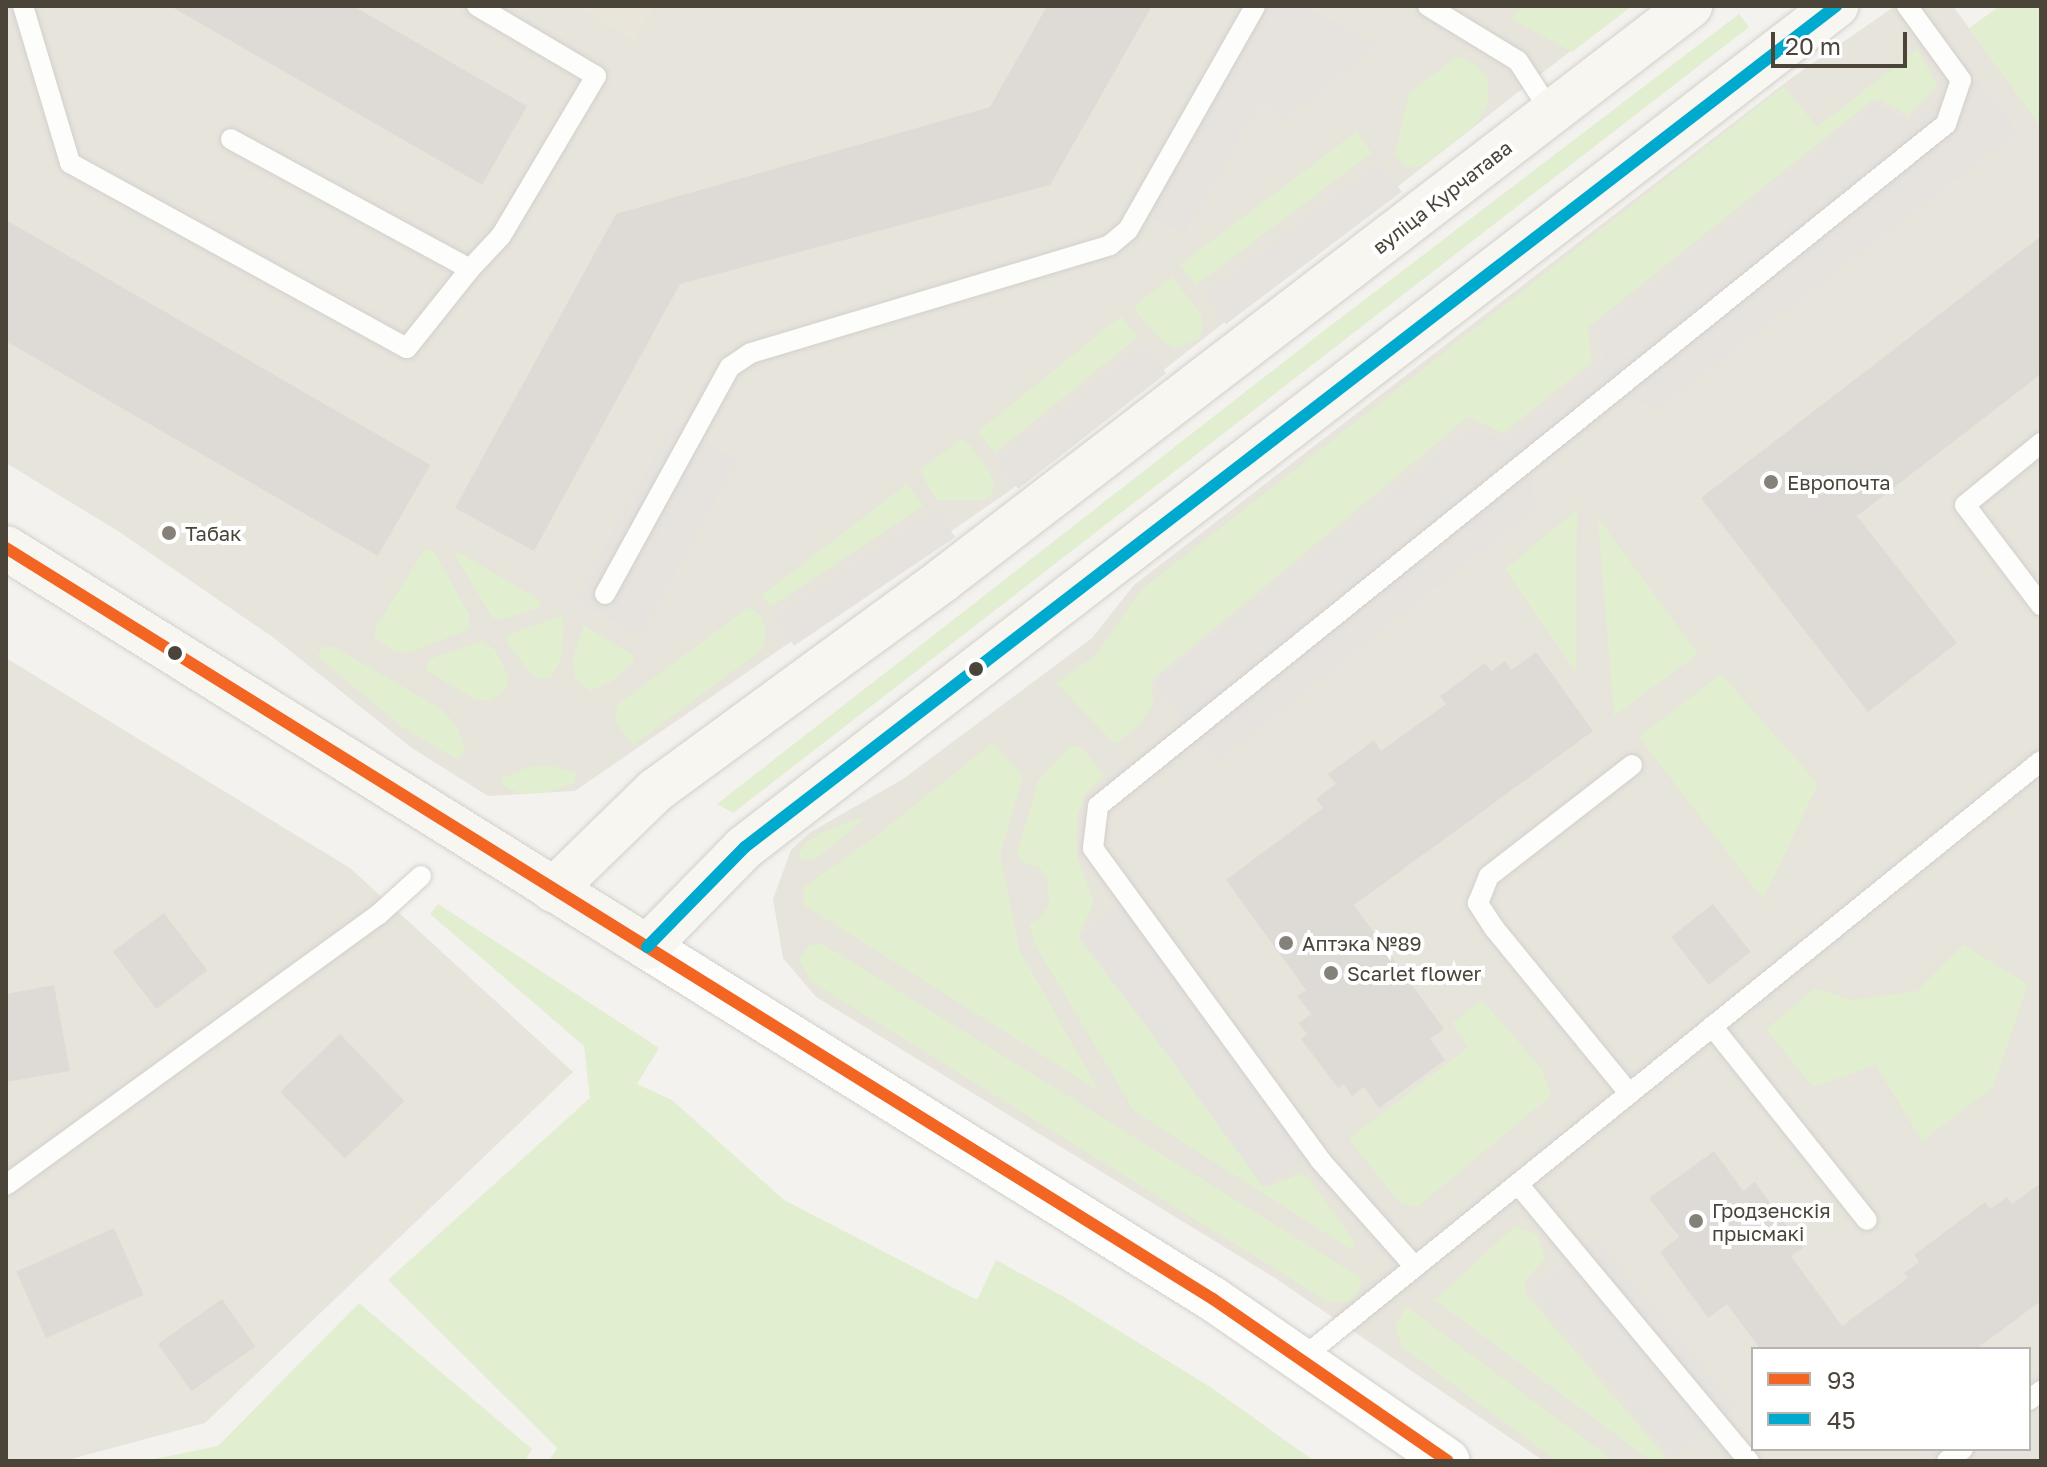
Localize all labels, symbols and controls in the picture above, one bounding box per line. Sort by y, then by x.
scale bar [1775,16,1911,66]
text: 20 m [1785,31,1841,60]
street label: вуліца Курчатава [1368,135,1516,259]
place label: Европочта [1787,470,1891,494]
marker: Европочта [1762,473,1780,491]
place label: Табак [185,521,242,545]
marker: Табак [160,524,178,542]
unlabelled marker [167,645,183,661]
unlabelled marker [968,661,984,677]
place label: Аптэка №89 [1302,931,1422,955]
marker: Аптэка №89 [1277,934,1295,952]
place label: Scarlet flower [1347,961,1481,985]
marker: Scarlet flower [1322,964,1340,982]
place label: Гродзенскія прысмакі [1712,1198,1831,1245]
marker: Гродзенскія прысмакі [1687,1212,1705,1230]
legend [1751,1347,2031,1451]
text: 93 [1827,1365,1856,1394]
text: 45 [1827,1405,1856,1434]

